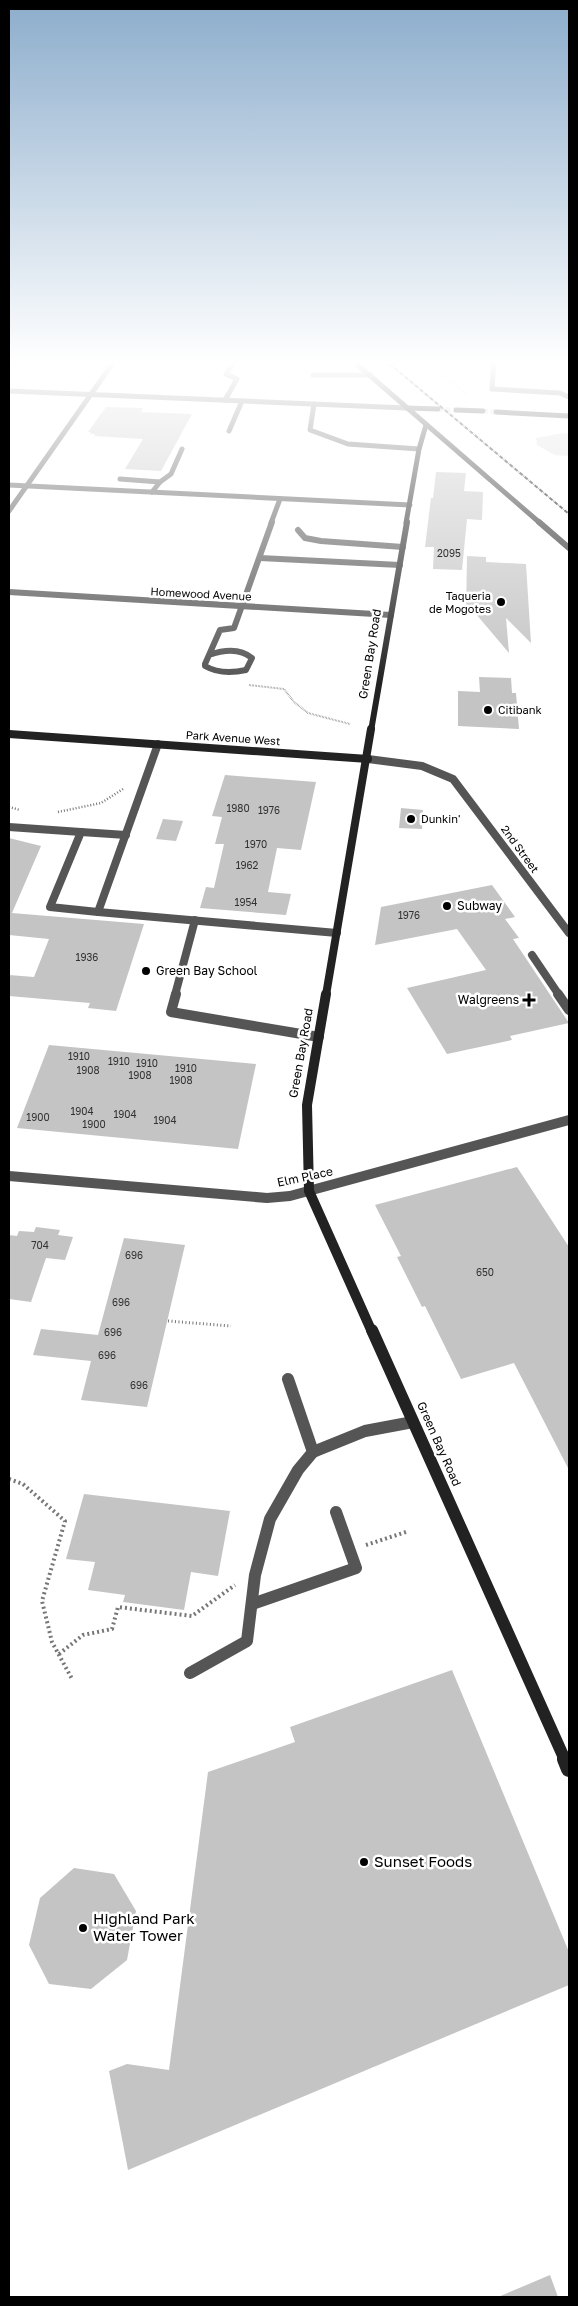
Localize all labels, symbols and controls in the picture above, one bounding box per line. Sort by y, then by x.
house number: 2095 [437,547,461,559]
street label: Homewood Avenue [150,584,252,603]
place label: Taqueria de Mogotes [429,589,491,615]
marker: Taqueria de Mogotes [495,596,507,608]
street label: Green Bay Road [355,608,384,700]
place label: Citibank [498,703,542,716]
marker: Citibank [482,704,494,716]
street label: Park Avenue West [185,728,281,747]
house number: 1980 [226,802,250,814]
house number: 1976 [258,804,280,816]
place label: Dunkin' [421,812,460,825]
marker: Dunkin' [405,813,417,825]
street label: 2nd Street [499,823,542,875]
house number: 1970 [245,838,267,850]
house number: 1962 [236,859,259,871]
house number: 1954 [235,896,257,908]
place label: Subway [457,898,502,913]
marker: Subway [441,900,453,912]
house number: 1976 [398,909,420,921]
house number: 1936 [76,951,98,963]
place label: Green Bay School [156,963,258,978]
marker: Green Bay School [140,965,152,977]
place label: Walgreens [458,992,519,1007]
marker: Walgreens [523,994,535,1006]
street label: Green Bay Road [285,1007,316,1099]
house number: 1910 [68,1050,90,1062]
house number: 1910 [108,1055,130,1067]
house number: 1910 [136,1057,158,1069]
house number: 1910 [175,1062,197,1074]
house number: 1908 [76,1064,100,1076]
house number: 1908 [128,1069,152,1081]
house number: 1908 [169,1074,193,1086]
house number: 1904 [70,1105,94,1117]
house number: 1904 [113,1108,137,1120]
house number: 1900 [26,1111,50,1123]
house number: 1904 [153,1114,177,1126]
house number: 1900 [82,1118,106,1130]
street label: Elm Place [276,1163,334,1190]
house number: 704 [31,1239,49,1251]
house number: 696 [125,1249,143,1261]
house number: 650 [476,1266,494,1278]
house number: 696 [112,1296,130,1308]
house number: 696 [104,1326,122,1338]
house number: 696 [98,1349,116,1361]
house number: 696 [130,1379,148,1391]
street label: Green Bay Road [414,1399,465,1488]
place label: Sunset Foods [374,1852,472,1870]
marker: Sunset Foods [358,1856,370,1868]
place label: Highland Park Water Tower [93,1909,195,1944]
marker: Highland Park Water Tower [77,1922,89,1934]

